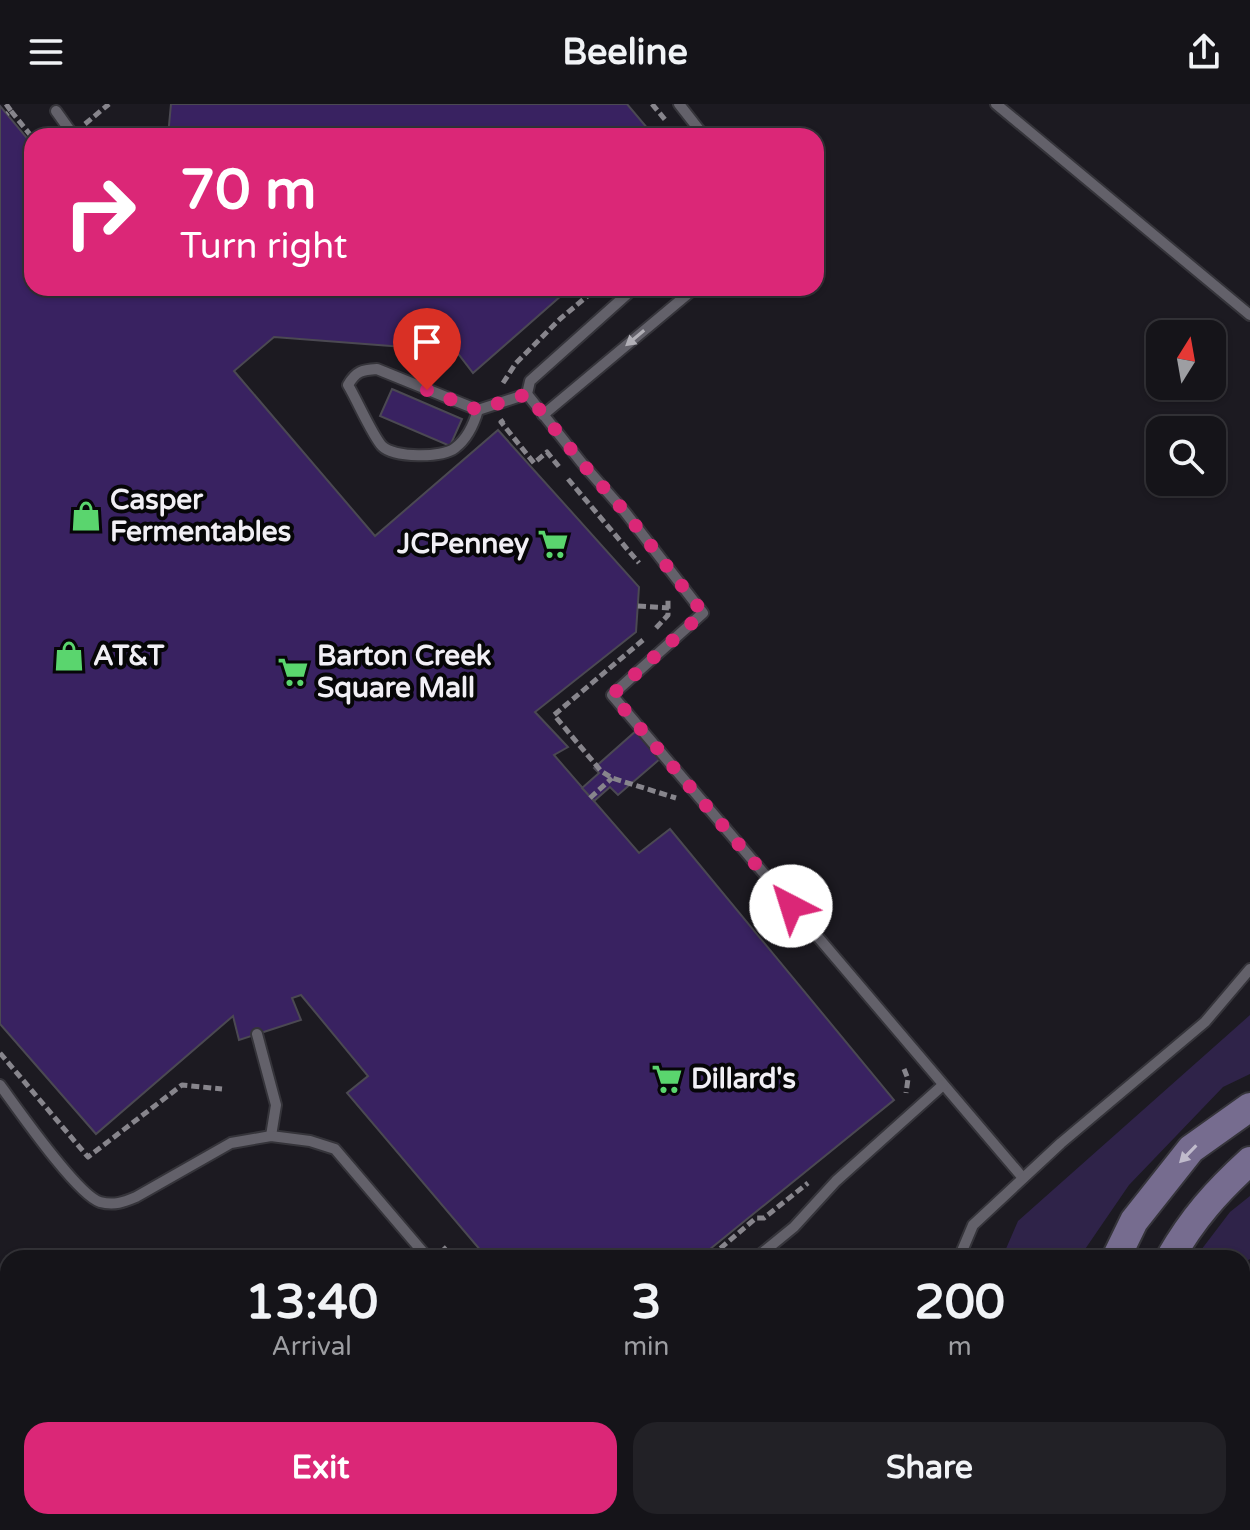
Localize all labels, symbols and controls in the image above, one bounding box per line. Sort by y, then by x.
icon: menu [24,30,68,74]
icon: share [1182,30,1226,74]
text: Beeline [562,31,688,74]
text: 70 m [180,157,316,224]
icon: right [48,160,152,264]
text: Turn right [180,225,347,268]
pin [393,308,461,390]
icon: arrive [405,320,449,364]
north arrow [1146,320,1226,400]
map controls [1146,320,1226,496]
one-way arrow [625,329,645,346]
button: search [1146,416,1226,496]
place label: Casper Fermentables [110,483,291,549]
shop icon: Casper Fermentables [69,499,103,533]
place label: JCPenney [396,527,529,561]
supermarket icon: JCPenney [536,527,570,561]
shop icon: AT&T [52,639,86,673]
place label: AT&T [93,639,165,673]
place label: Barton Creek Square Mall [317,639,491,705]
supermarket icon: Barton Creek Square Mall [276,655,310,689]
position arrow [749,864,833,948]
supermarket icon: Dillard's [650,1062,684,1096]
place label: Dillard's [691,1062,796,1096]
one-way arrow [1179,1144,1198,1163]
text: 13:40 [245,1274,378,1332]
text: 3 [631,1274,661,1332]
text: 200 [914,1274,1005,1332]
text: Arrival [271,1331,352,1362]
text: min [623,1331,669,1362]
text: m [948,1331,972,1362]
button: Exit [24,1422,617,1514]
button: Share [633,1422,1226,1514]

